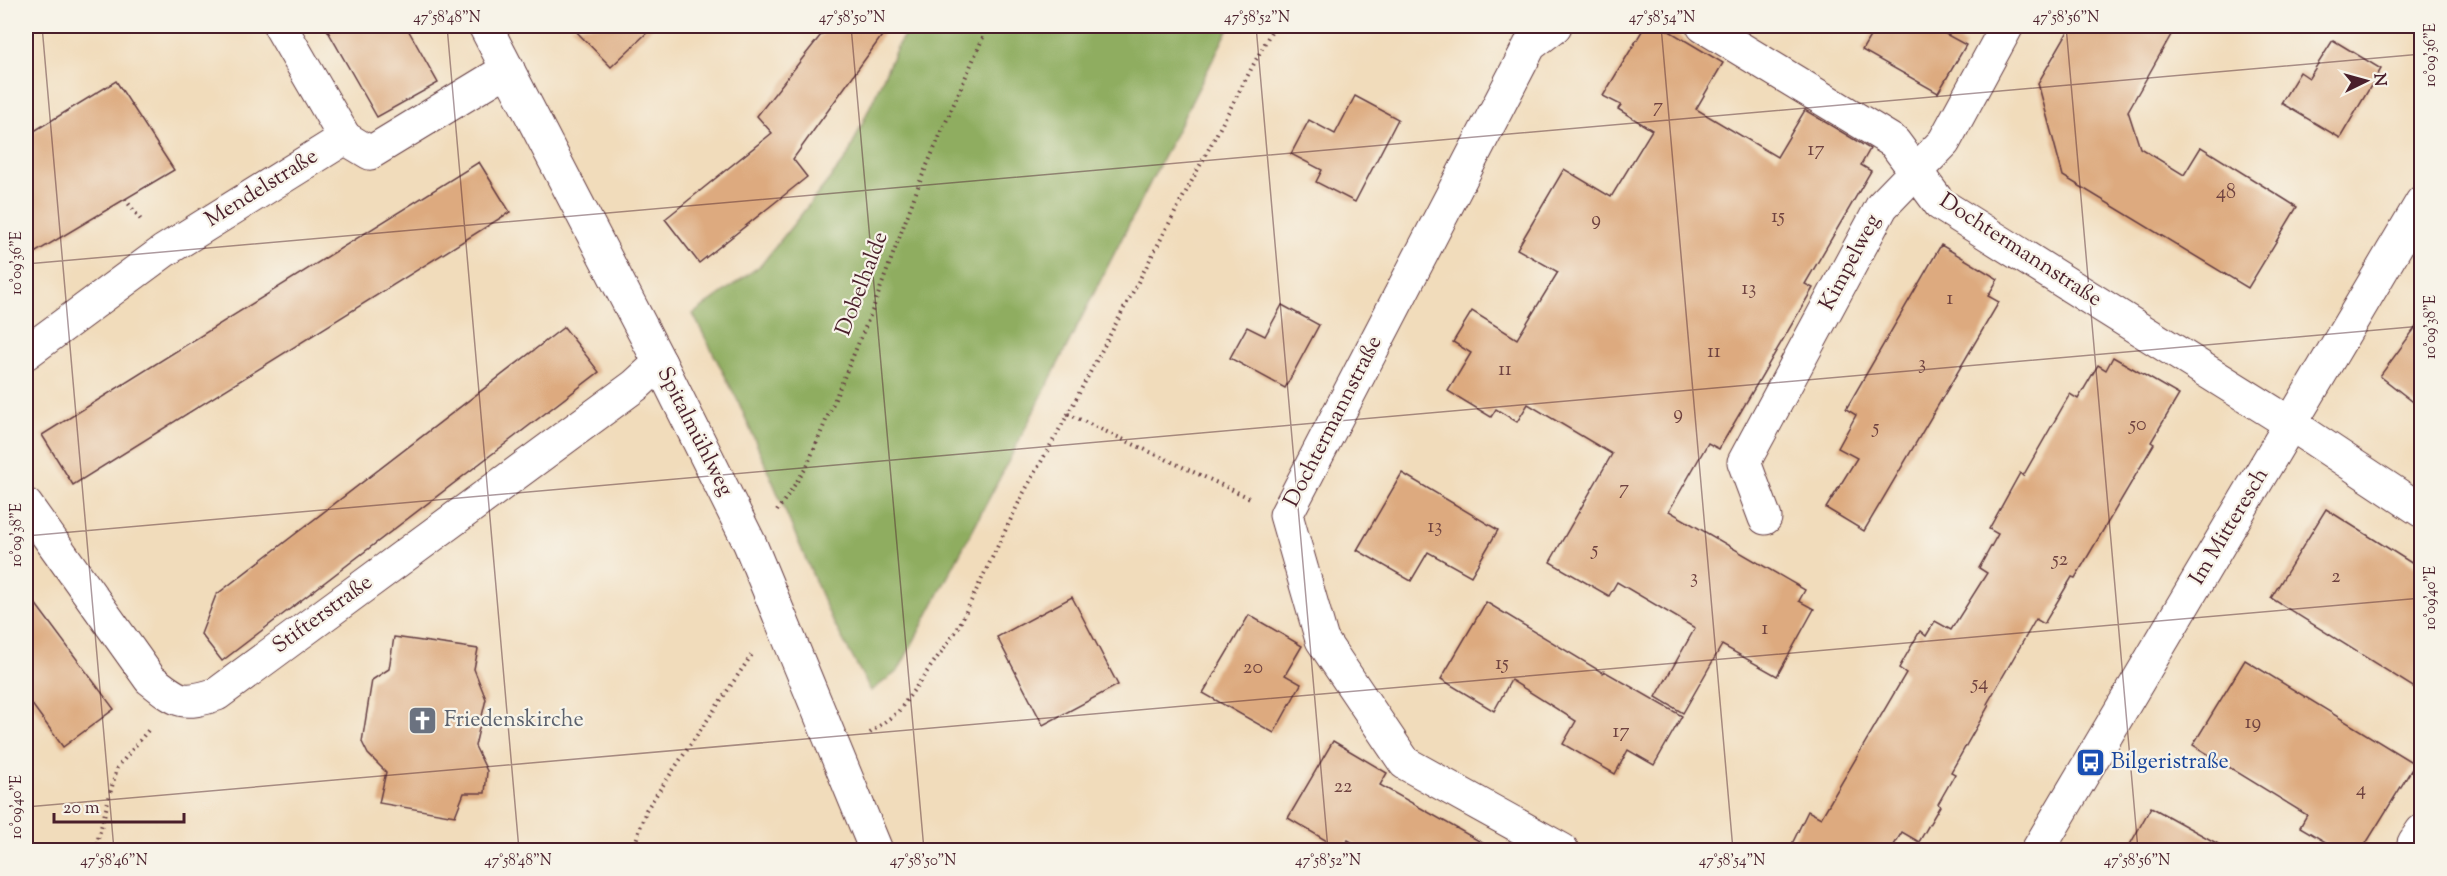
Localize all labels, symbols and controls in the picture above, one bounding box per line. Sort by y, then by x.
text: 47°58'48"N [413,8,481,29]
text: 47°58'50"N [819,8,885,29]
text: 47°58'52"N [1224,8,1290,29]
text: 47°58'54"N [1629,8,1695,29]
text: 47°58'56"N [2033,8,2099,29]
text: 10°09'36"E [2421,23,2442,87]
north arrow [2336,51,2396,111]
text: N [2366,73,2390,87]
house number: 7 [1653,93,1663,122]
house number: 17 [1808,136,1824,165]
street label: Mendelstraße [199,142,325,236]
house number: 48 [2216,179,2236,208]
street label: Dochtermannstraße [1932,186,2108,316]
house number: 15 [1771,203,1785,232]
house number: 9 [1591,206,1601,235]
street label: Kimpelweg [1812,209,1890,317]
street label: Dobelhalde [829,227,897,341]
text: 10°09'36"E [7,231,28,295]
house number: 13 [1742,275,1756,304]
house number: 1 [1947,285,1954,314]
text: 10°09'38"E [2421,295,2442,359]
street label: Dochtermannstraße [1277,331,1391,513]
house number: 11 [1707,338,1721,367]
house number: 3 [1918,350,1926,379]
house number: 11 [1498,356,1512,385]
street label: Spitalmühlweg [648,362,741,503]
house number: 9 [1673,400,1683,429]
house number: 50 [2128,411,2147,440]
house number: 5 [1872,414,1880,443]
street label: Im Mitteresch [2182,462,2278,592]
house number: 7 [1619,475,1629,504]
text: 10°09'38"E [7,503,28,567]
house number: 13 [1428,513,1442,542]
house number: 5 [1591,536,1599,565]
house number: 52 [2051,546,2068,575]
house number: 2 [2331,563,2341,592]
house number: 3 [1690,564,1698,593]
text: 10°09'40"E [2421,566,2442,630]
street label: Stifterstraße [266,568,380,662]
house number: 1 [1762,615,1769,644]
house number: 15 [1495,650,1509,679]
house number: 20 [1243,654,1263,683]
house number: 54 [1971,670,1988,699]
church icon: Friedenskirche [407,705,439,737]
place label: Friedenskirche [444,705,584,737]
house number: 19 [2245,709,2261,738]
house number: 17 [1613,718,1629,747]
bus stop icon: Bilgeristraße [2074,747,2106,779]
place label: Bilgeristraße [2111,747,2229,779]
house number: 22 [1334,773,1352,802]
text: 10°09'40"E [7,775,28,839]
house number: 4 [2356,776,2366,805]
scale bar [54,786,184,824]
text: 20 m [63,796,100,822]
text: 47°58'46"N [80,851,148,872]
text: 47°58'48"N [484,851,552,872]
text: 47°58'50"N [890,851,956,872]
text: 47°58'52"N [1295,851,1361,872]
text: 47°58'54"N [1699,851,1765,872]
text: 47°58'56"N [2104,851,2170,872]

